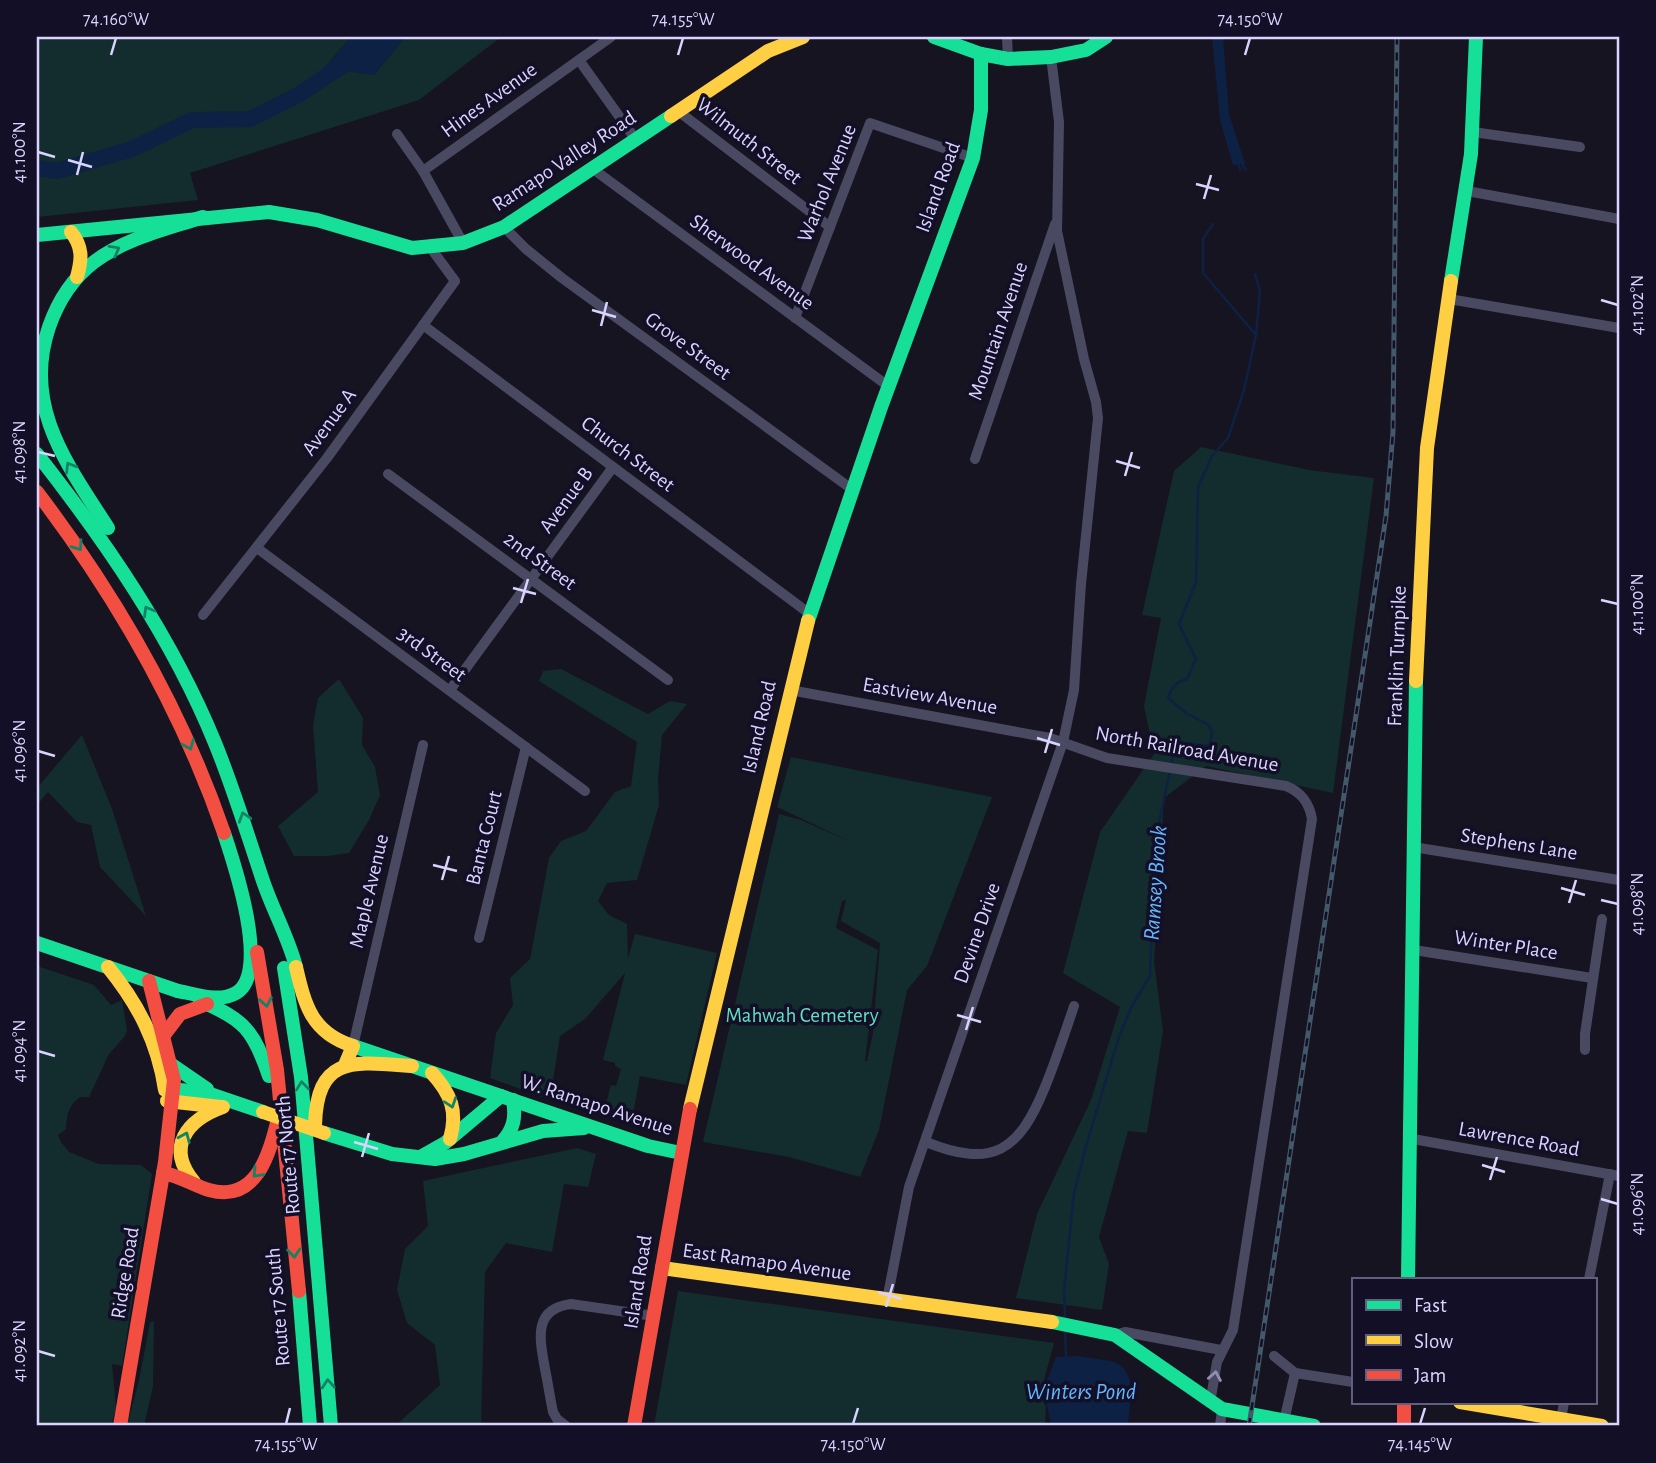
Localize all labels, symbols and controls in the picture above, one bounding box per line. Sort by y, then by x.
text: 74.160°W [83,11,149,29]
text: 74.155°W [651,11,715,29]
text: 74.150°W [1217,11,1283,29]
street label: Hines Avenue [437,58,541,142]
street label: Wilmuth Street [692,94,806,189]
street label: Ramapo Valley Road [489,107,640,215]
text: 41.100°N [11,121,29,183]
street label: Warhol Avenue [794,121,860,245]
street label: Island Road [912,139,964,235]
street label: Sherwood Avenue [686,210,818,314]
one-way arrow [108,244,121,258]
street label: Mountain Avenue [965,259,1031,403]
text: 41.102°N [1629,275,1647,335]
street label: Grove Street [641,308,735,384]
street label: Avenue A [298,385,360,459]
street label: Church Street [577,412,679,496]
text: 41.098°N [11,420,29,484]
one-way arrow [65,461,78,474]
street label: Avenue B [535,463,597,537]
street label: 2nd Street [500,528,580,594]
one-way arrow [70,538,82,551]
text: 41.100°N [1629,573,1647,635]
street label: Franklin Turnpike [1384,585,1410,727]
one-way arrow [143,606,156,619]
street label: 3rd Street [394,622,470,686]
street label: Eastview Avenue [861,674,999,718]
street label: Island Road [738,678,780,775]
text: 41.096°N [11,720,29,782]
street label: North Railroad Avenue [1094,723,1280,775]
one-way arrow [181,737,195,750]
street label: Banta Court [462,788,506,887]
one-way arrow [238,812,252,824]
water label: Ramsey Brook [1141,824,1172,941]
street label: Stephens Lane [1459,824,1579,864]
street label: Maple Avenue [346,832,392,950]
text: 41.098°N [1629,872,1647,936]
street label: Devine Drive [950,880,1004,986]
street label: Winter Place [1453,926,1559,964]
one-way arrow [258,996,273,1008]
park label: Mahwah Cemetery [725,1005,879,1026]
text: 41.094°N [11,1019,29,1083]
street label: W. Ramapo Avenue [519,1071,675,1139]
one-way arrow [295,1080,310,1091]
street label: Route 17 North [272,1095,304,1215]
one-way arrow [443,1097,457,1109]
street label: Lawrence Road [1457,1118,1581,1160]
one-way arrow [177,1132,191,1144]
one-way arrow [253,1164,266,1177]
text: 41.096°N [1629,1173,1647,1235]
street label: Ridge Road [107,1225,143,1320]
street label: Island Road [620,1234,656,1330]
street label: East Ramapo Avenue [681,1240,853,1284]
street label: Route 17 South [262,1247,294,1367]
one-way arrow [286,1247,301,1258]
legend [1352,1278,1596,1404]
text: Fast [1414,1295,1447,1316]
text: 41.092°N [11,1320,29,1382]
text: Slow [1414,1331,1453,1352]
text: Jam [1414,1365,1446,1386]
one-way arrow [1207,1370,1222,1382]
one-way arrow [321,1379,336,1390]
water label: Winters Pond [1026,1381,1136,1404]
text: 74.155°W [254,1436,318,1454]
text: 74.150°W [820,1436,886,1454]
text: 74.145°W [1388,1436,1452,1454]

